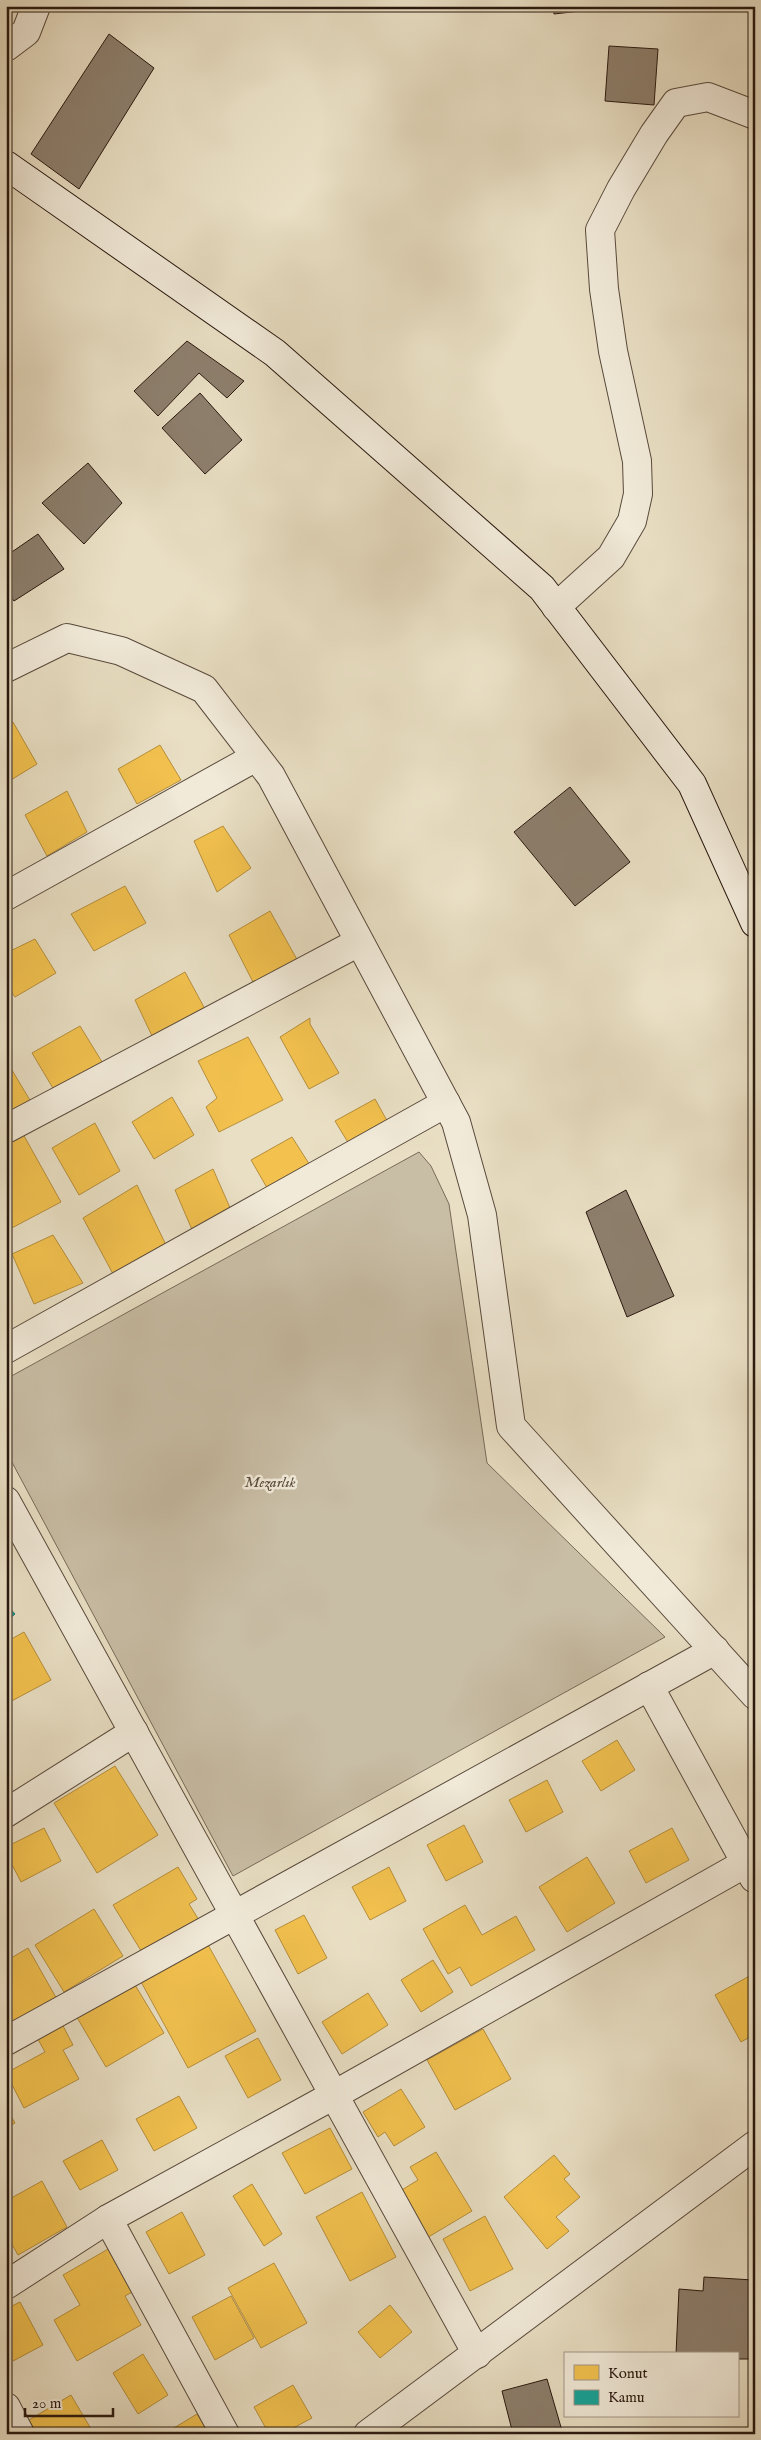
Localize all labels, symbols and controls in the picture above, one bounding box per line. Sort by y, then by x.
park label: Mezarlık [244,1473,296,1492]
legend [564,2352,738,2418]
text: Konut [608,2364,648,2383]
scale bar [25,2385,112,2417]
text: Kamu [608,2388,645,2407]
text: 20 m [32,2394,62,2413]

